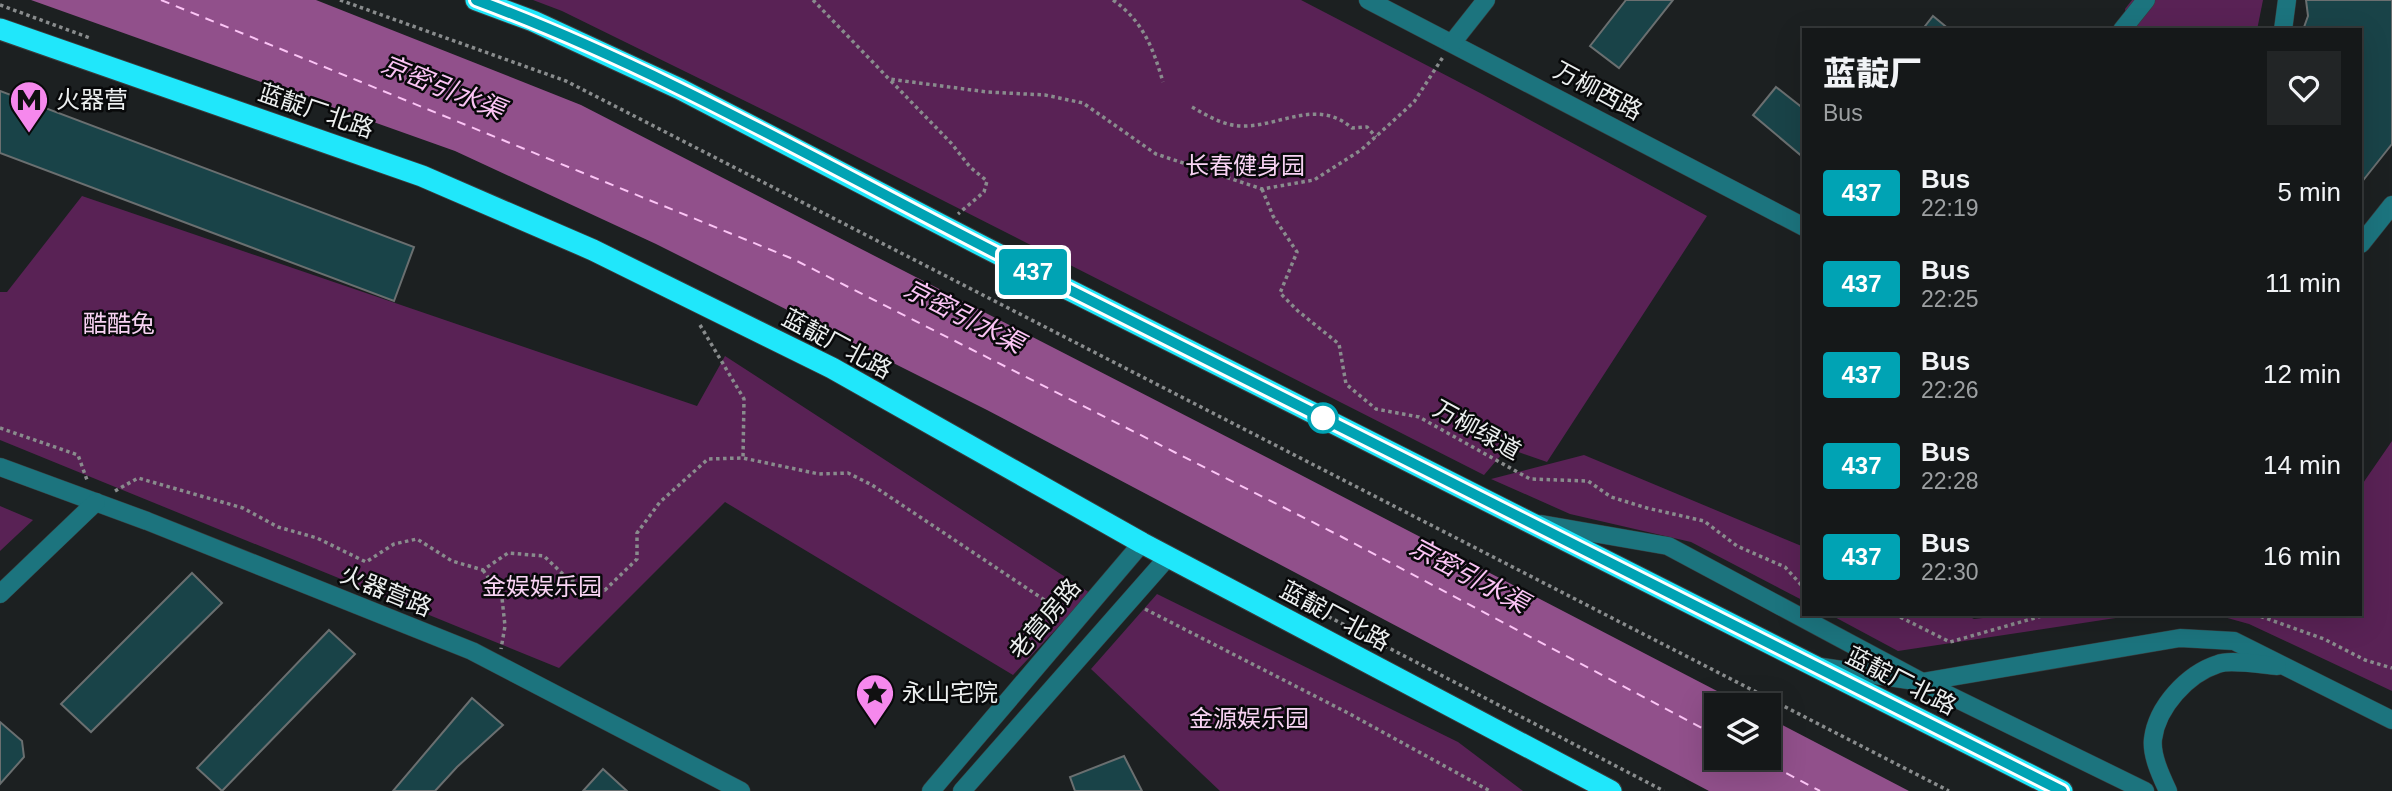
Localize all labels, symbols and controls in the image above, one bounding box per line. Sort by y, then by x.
water label: 京密引水渠 [377,49,513,127]
button: heart [2267,51,2341,125]
text: 蓝靛厂 [1823,55,1922,92]
street label: 万柳西路 [1550,56,1647,125]
street label: 蓝靛厂北路 [255,78,377,143]
metro station icon: 火器营 [8,79,50,134]
place label: 火器营 [56,86,128,113]
text: Bus [1823,100,1863,126]
park label: 长春健身园 [1185,152,1305,179]
text: Bus [1921,164,1970,194]
text: 5 min [2277,177,2341,207]
text: 437 [1841,179,1882,206]
text: 22:19 [1921,195,1979,221]
line badge: 437 [993,249,1073,295]
text: Bus [1921,255,1970,285]
text: 437 [1013,258,1053,285]
text: 11 min [2265,268,2341,298]
text: 437 [1841,270,1882,297]
water label: 京密引水渠 [899,273,1032,361]
text: 22:25 [1921,286,1979,312]
street label: 蓝靛厂北路 [778,303,897,384]
park label: 酷酷兔 [83,310,155,337]
text: Bus [1921,346,1970,376]
text: 12 min [2263,359,2341,389]
text: 437 [1841,361,1882,388]
text: 22:26 [1921,377,1979,403]
street label: 万柳绿道 [1429,394,1526,465]
unlabelled marker [1308,403,1338,433]
text: Bus [1921,437,1970,467]
text: 14 min [2263,450,2341,480]
text: 437 [1841,452,1882,479]
text: 22:28 [1921,468,1979,494]
text: Bus [1921,528,1970,558]
water label: 京密引水渠 [1405,531,1537,621]
text: 16 min [2263,541,2341,571]
text: 437 [1841,543,1882,570]
text: 22:30 [1921,559,1979,585]
street label: 火器营路 [337,560,436,621]
park label: 金娱娱乐园 [482,573,602,600]
street label: 老营房路 [1003,573,1086,664]
street label: 蓝靛厂北路 [1276,575,1395,656]
street label: 蓝靛厂北路 [1842,641,1961,720]
place icon: 永山宅院 [854,672,896,727]
place label: 永山宅院 [902,679,998,706]
map controls [1704,693,1781,770]
button: layers [1704,693,1781,770]
park label: 金源娱乐园 [1189,705,1309,732]

